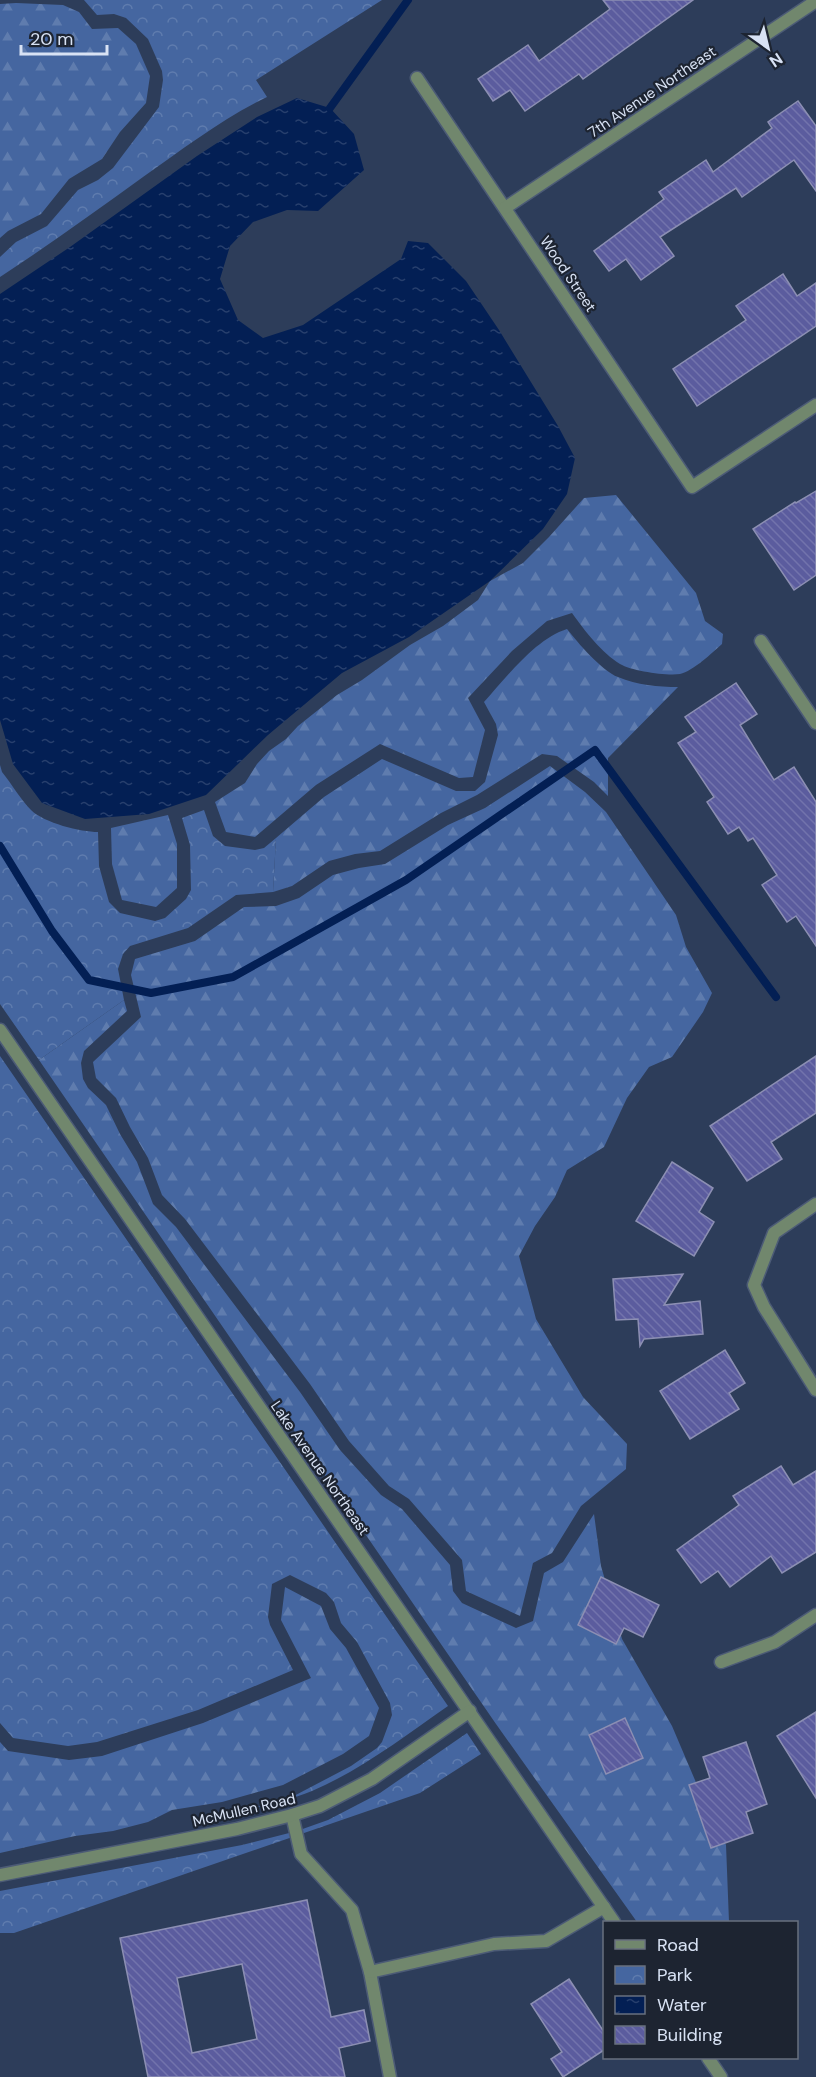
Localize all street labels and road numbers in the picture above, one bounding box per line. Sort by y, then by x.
street label: 7th Avenue Northeast [584,42,720,142]
street label: Wood Street [535,232,601,316]
street label: Lake Avenue Northeast [266,1397,374,1539]
street label: McMullen Road [191,1788,297,1832]

